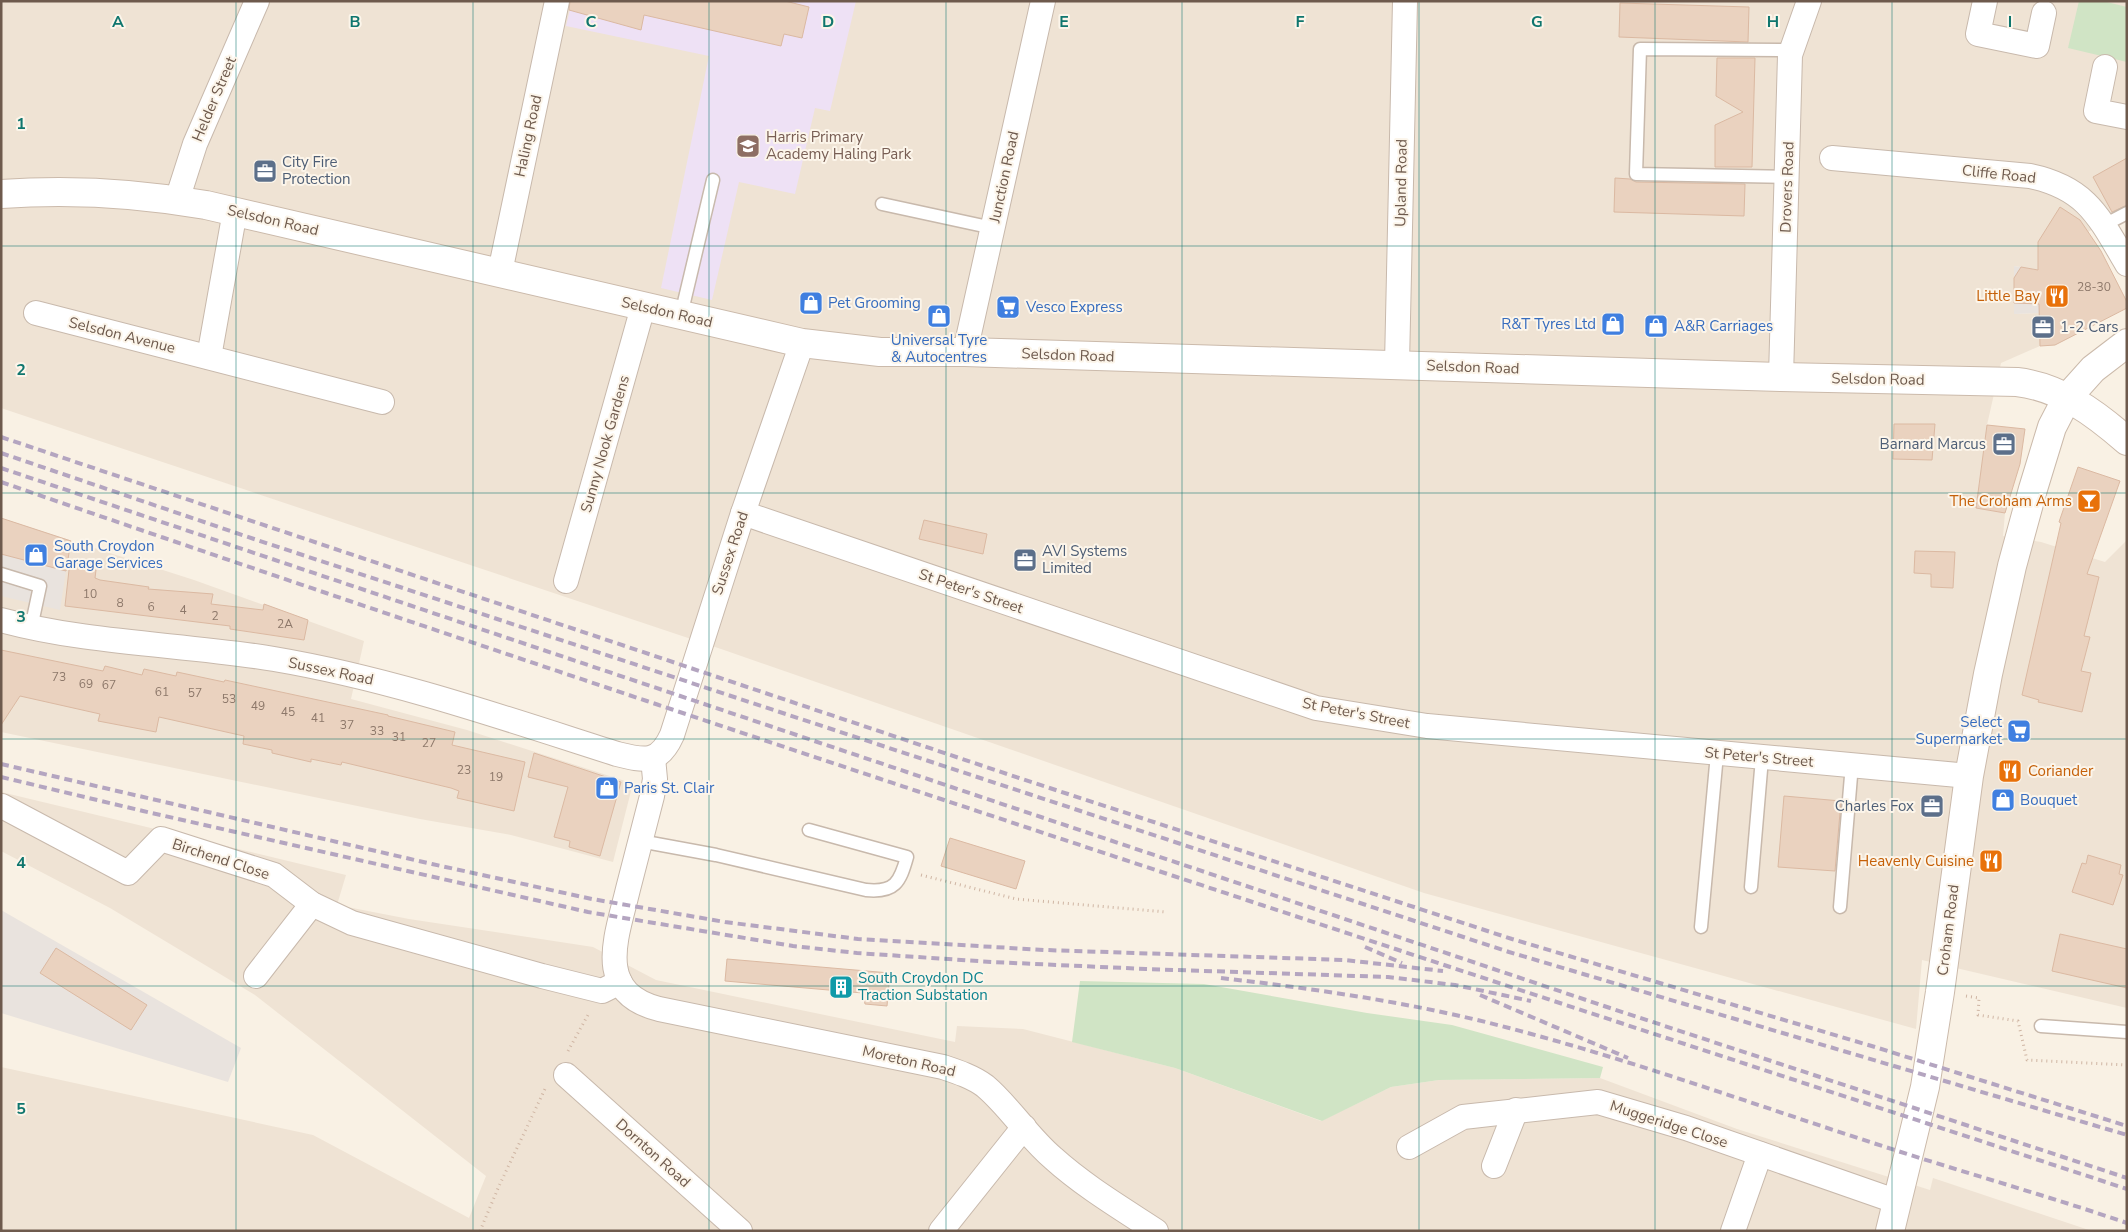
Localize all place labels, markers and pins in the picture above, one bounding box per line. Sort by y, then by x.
place label: Harris Primary Academy Haling Park [766,127,912,164]
school or university icon: Harris Primary Academy Haling Park [735,133,761,159]
place label: City Fire Protection [282,152,351,189]
office icon: City Fire Protection [252,158,278,184]
restaurant icon: Little Bay [2044,283,2070,309]
place label: Little Bay [1976,286,2040,306]
shop icon: Pet Grooming [798,290,824,316]
place label: Pet Grooming [828,293,921,313]
supermarket icon: Vesco Express [995,294,1021,320]
place label: Vesco Express [1025,297,1123,317]
shop icon: Universal Tyre & Autocentres [926,303,952,329]
shop icon: R&T Tyres Ltd [1600,311,1626,337]
shop icon: A&R Carriages [1643,313,1669,339]
place label: R&T Tyres Ltd [1501,314,1596,334]
office icon: 1-2 Cars [2030,314,2056,340]
place label: A&R Carriages [1674,316,1773,336]
place label: 1-2 Cars [2060,317,2119,337]
place label: Universal Tyre & Autocentres [891,330,987,367]
office icon: Barnard Marcus [1991,431,2017,457]
place label: Barnard Marcus [1880,434,1986,454]
bar icon: The Croham Arms [2076,488,2102,514]
place label: The Croham Arms [1949,491,2072,511]
place label: South Croydon Garage Services [54,536,163,573]
place label: AVI Systems Limited [1042,541,1127,578]
shop icon: South Croydon Garage Services [23,542,49,568]
office icon: AVI Systems Limited [1012,547,1038,573]
place label: Select Supermarket [1916,712,2003,749]
supermarket icon: Select Supermarket [2006,718,2032,744]
restaurant icon: Coriander [1997,758,2023,784]
place label: Coriander [2028,761,2094,781]
shop icon: Paris St. Clair [594,775,620,801]
place label: Paris St. Clair [624,778,715,798]
shop icon: Bouquet [1990,787,2016,813]
place label: Bouquet [2020,790,2078,810]
office icon: Charles Fox [1919,793,1945,819]
place label: Charles Fox [1835,796,1914,816]
restaurant icon: Heavenly Cuisine [1978,848,2004,874]
place label: Heavenly Cuisine [1858,851,1974,871]
place label: South Croydon DC Traction Substation [858,968,988,1005]
building icon: South Croydon DC Traction Substation [828,974,854,1000]

